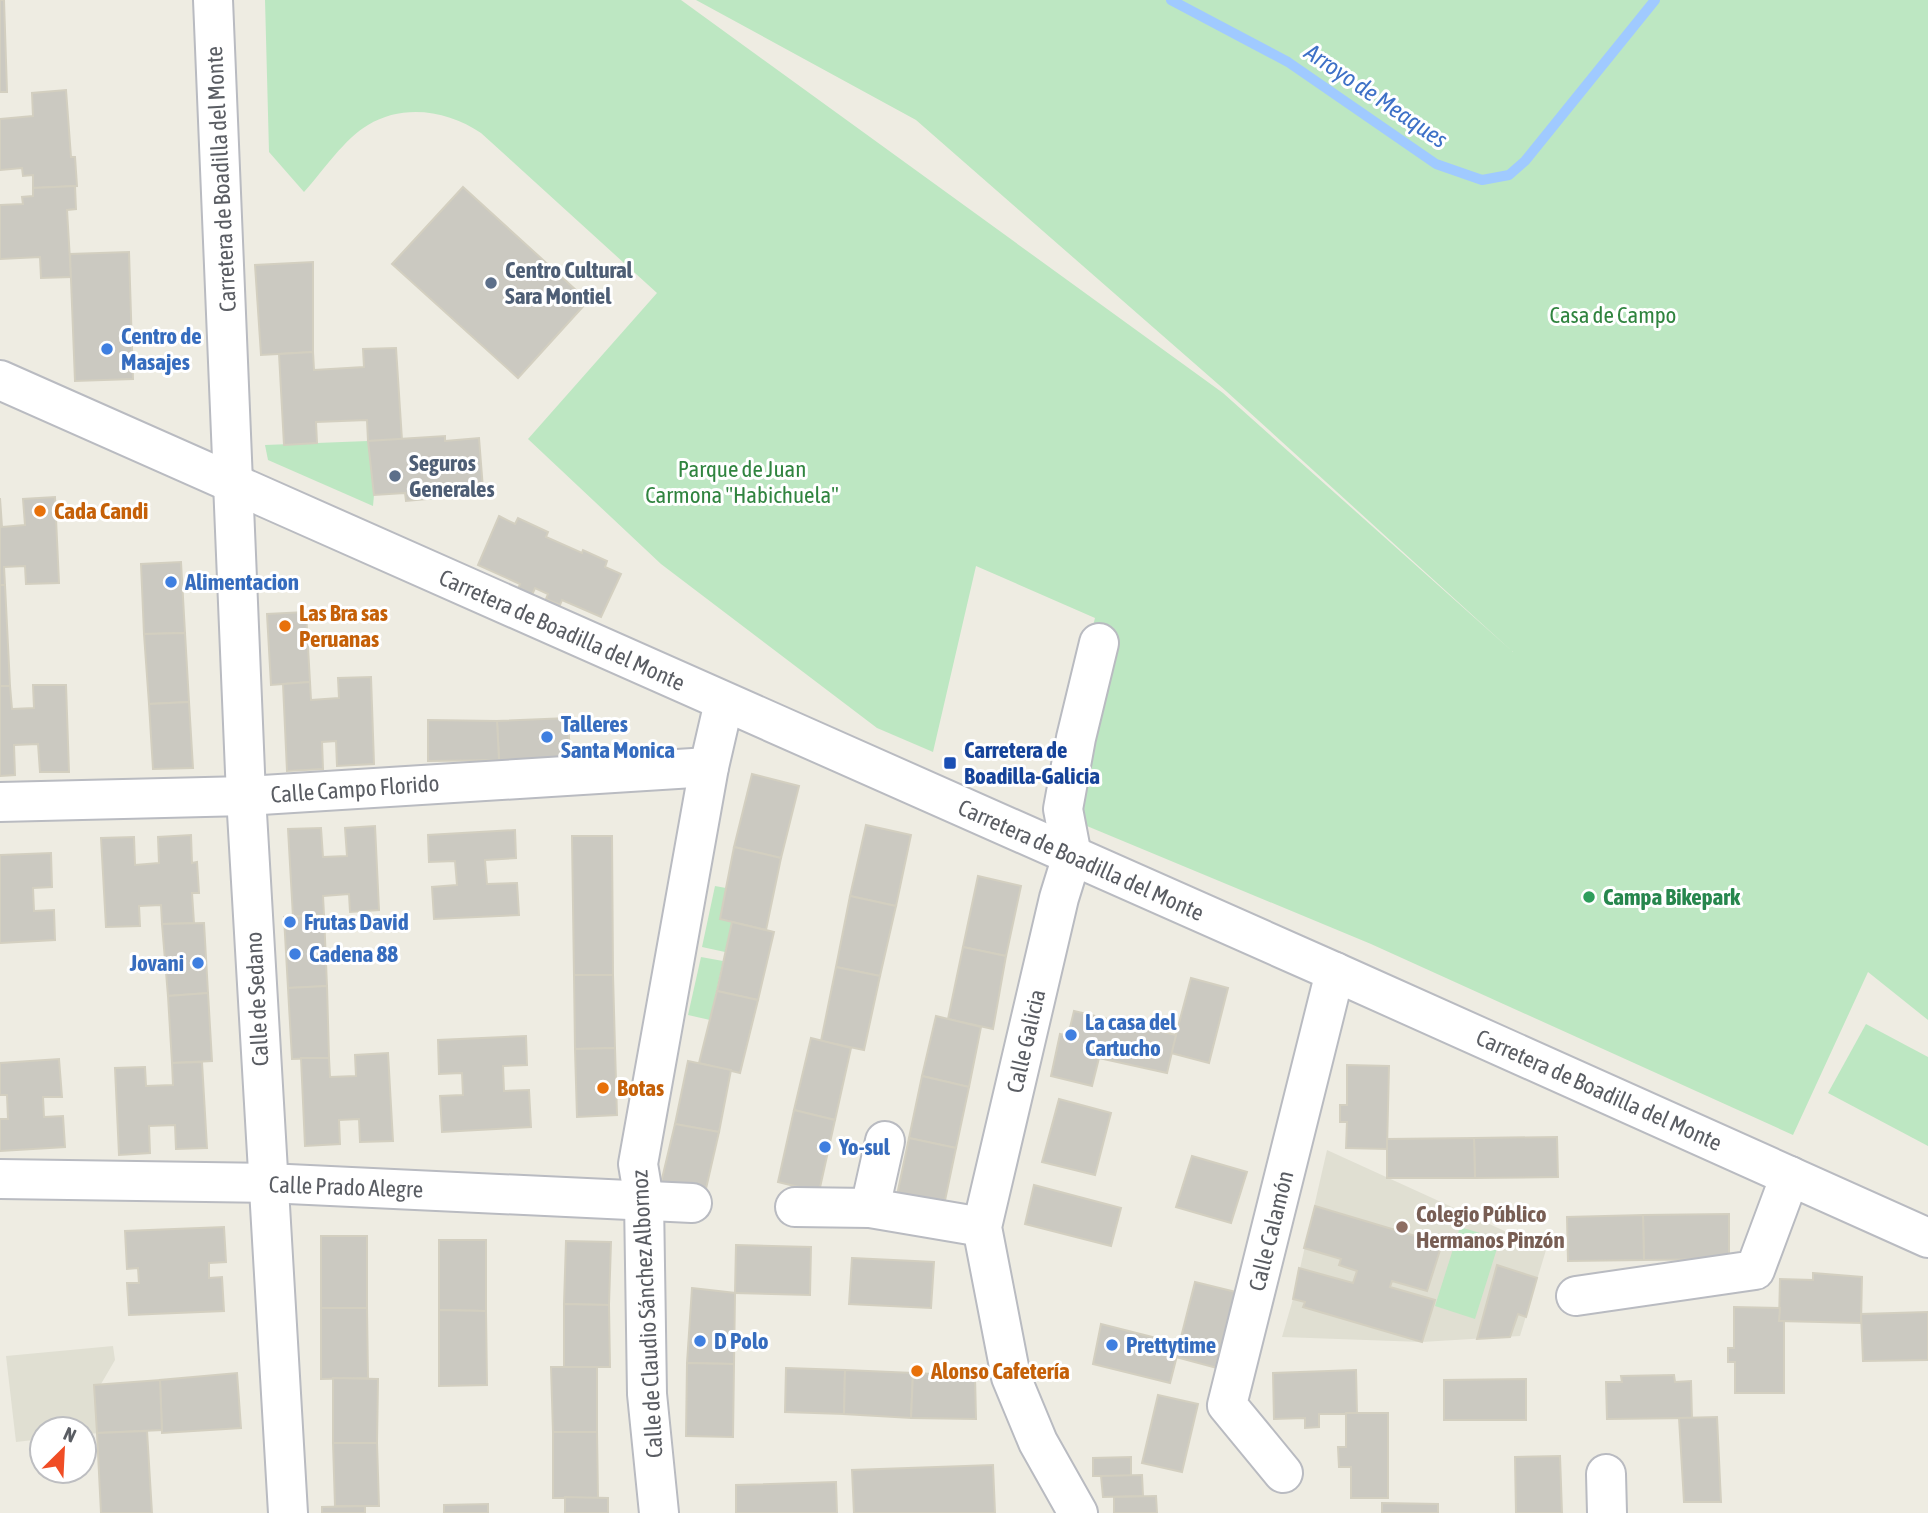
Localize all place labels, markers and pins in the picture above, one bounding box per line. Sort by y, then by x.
place label: Centro Cultural Sara Montiel [505,257,634,309]
marker: Centro Cultural Sara Montiel [483,275,499,291]
place label: Centro de Masajes [121,323,202,375]
marker: Centro de Masajes [99,341,115,357]
place label: Seguros Generales [409,450,495,502]
marker: Seguros Generales [387,468,403,484]
place label: Cada Candi [54,498,148,524]
marker: Cada Candi [32,503,48,519]
place label: Alimentacion [184,569,299,595]
marker: Alimentacion [163,574,179,590]
place label: Las Bra sas Peruanas [299,600,388,652]
marker: Las Bra sas Peruanas [277,618,293,634]
place label: Talleres Santa Monica [561,711,675,763]
marker: Talleres Santa Monica [539,729,555,745]
place label: Carretera de Boadilla-Galicia [964,737,1100,789]
marker: Carretera de Boadilla-Galicia [942,755,958,771]
place label: Campa Bikepark [1603,884,1741,910]
marker: Campa Bikepark [1581,889,1597,905]
place label: Frutas David [304,909,409,935]
marker: Frutas David [282,914,298,930]
place label: Cadena 88 [309,941,398,967]
marker: Cadena 88 [287,946,303,962]
place label: Jovani [129,950,184,976]
marker: Jovani [190,955,206,971]
place label: La casa del Cartucho [1085,1009,1177,1061]
marker: La casa del Cartucho [1063,1027,1079,1043]
place label: Botas [617,1075,664,1101]
marker: Botas [595,1080,611,1096]
place label: Yo-sul [838,1134,891,1160]
marker: Yo-sul [817,1139,833,1155]
place label: Colegio Público Hermanos Pinzón [1416,1201,1565,1253]
marker: Colegio Público Hermanos Pinzón [1394,1219,1410,1235]
place label: D Polo [714,1328,769,1354]
place label: Prettytime [1126,1332,1216,1358]
marker: D Polo [692,1333,708,1349]
marker: Prettytime [1104,1337,1120,1353]
place label: Alonso Cafetería [930,1358,1070,1384]
marker: Alonso Cafetería [909,1363,925,1379]

